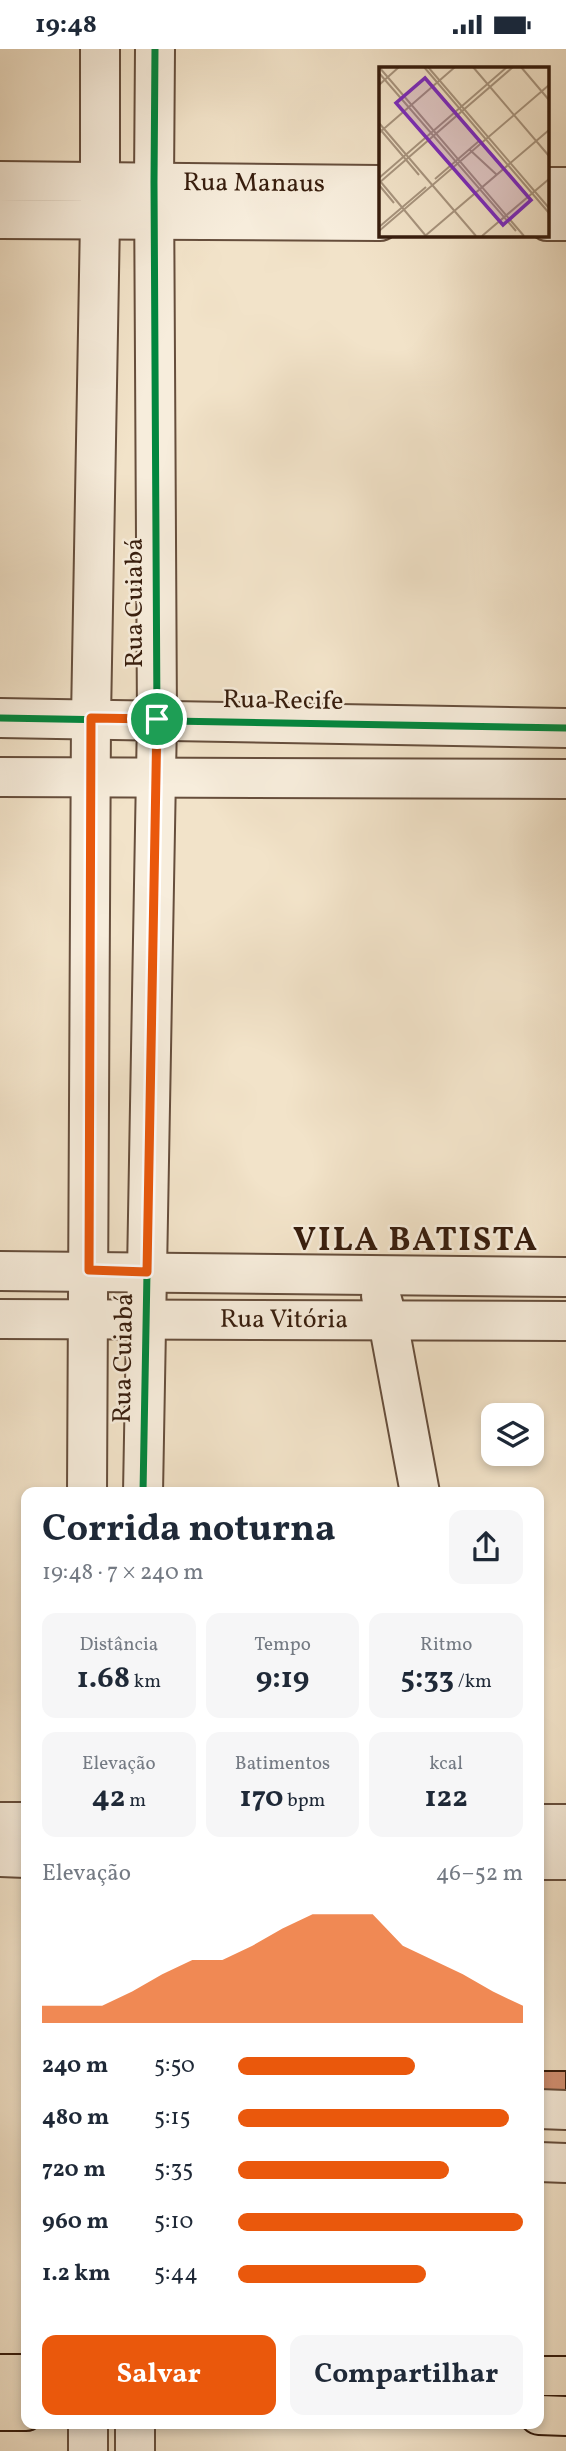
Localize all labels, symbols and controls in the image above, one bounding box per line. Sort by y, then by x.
text: 19:48 [35,7,97,43]
inset map [379,67,548,236]
street label: Rua Manaus [183,165,325,202]
street label: Rua Cuiabá [117,538,153,668]
street label: Rua Recife [222,682,344,720]
pin [127,689,187,749]
icon: arrive [138,700,176,738]
district label: VILA BATISTA [293,1219,539,1265]
street label: Rua Cuiabá [105,1293,143,1423]
street label: Rua Vitória [220,1302,348,1338]
map controls [481,1403,544,1466]
button: layers [481,1403,544,1466]
text: Corrida noturna [42,1504,336,1557]
button: share [449,1510,523,1584]
text: 19:48 · 7 × 240 m [42,1557,204,1589]
text: Distância [79,1632,158,1658]
text: Tempo [254,1632,311,1658]
text: Ritmo [420,1632,472,1658]
text: 1.68 [77,1658,130,1700]
text: 9:19 [256,1658,309,1700]
text: 5:33 [400,1658,454,1700]
text: km [130,1669,161,1695]
text: /km [454,1669,492,1695]
text: Elevação [82,1751,156,1777]
text: Batimentos [235,1751,330,1777]
text: kcal [429,1751,463,1777]
text: 42 [92,1777,125,1819]
text: 170 [240,1777,283,1819]
text: 122 [425,1777,468,1819]
text: m [125,1788,146,1814]
text: bpm [283,1788,325,1814]
text: Elevação [42,1858,131,1890]
text: 46–52 m [436,1858,523,1890]
text: 240 m [42,2050,108,2082]
text: 5:50 [154,2050,195,2082]
text: 480 m [42,2102,109,2134]
text: 5:15 [154,2102,190,2134]
text: 720 m [42,2154,106,2186]
text: 5:35 [154,2154,193,2186]
text: 960 m [42,2206,109,2238]
text: 5:10 [154,2206,193,2238]
text: 1.2 km [42,2258,111,2290]
text: 5:44 [154,2258,198,2290]
button: Salvar [42,2335,276,2415]
button: Compartilhar [290,2335,523,2415]

